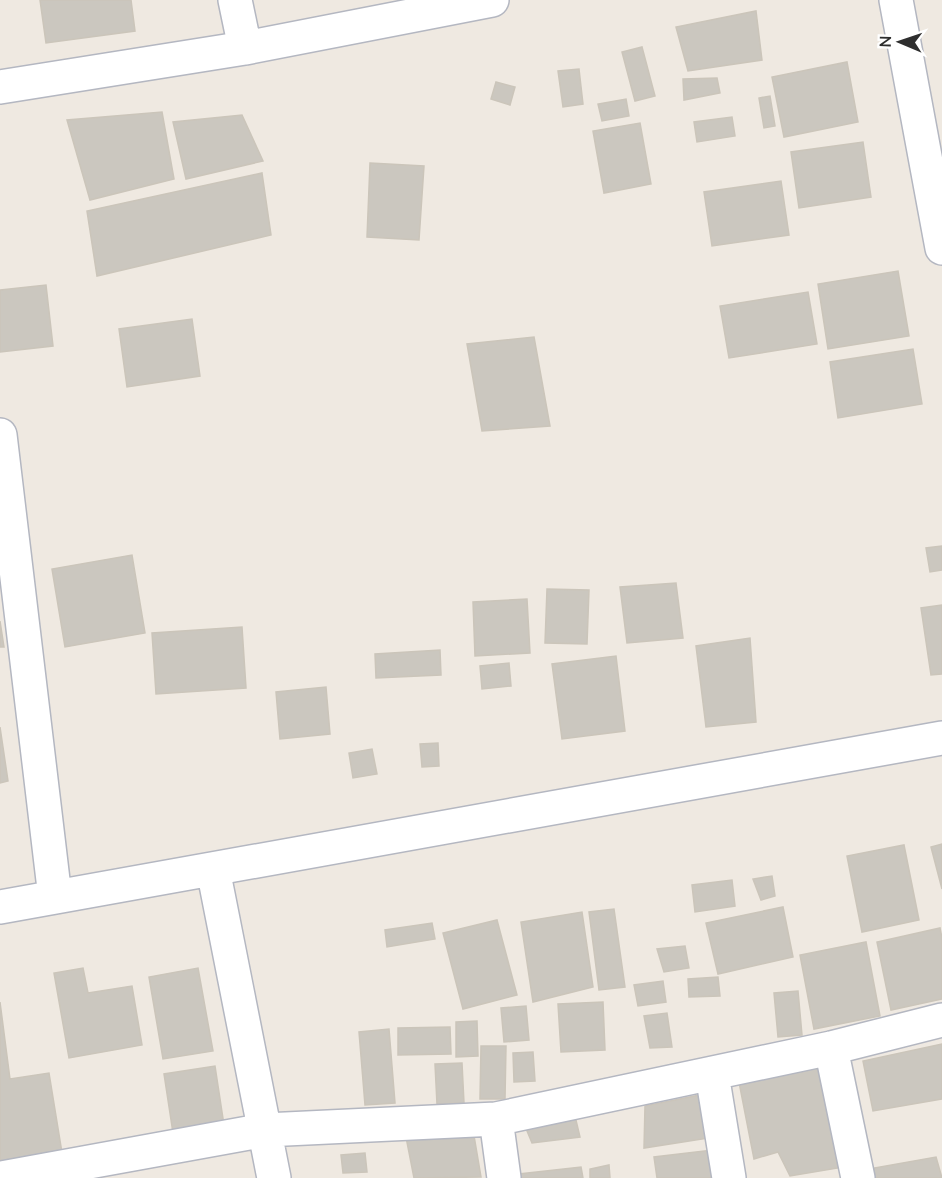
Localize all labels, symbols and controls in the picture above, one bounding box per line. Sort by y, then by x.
north arrow [870,12,930,72]
text: N [875,35,897,48]

